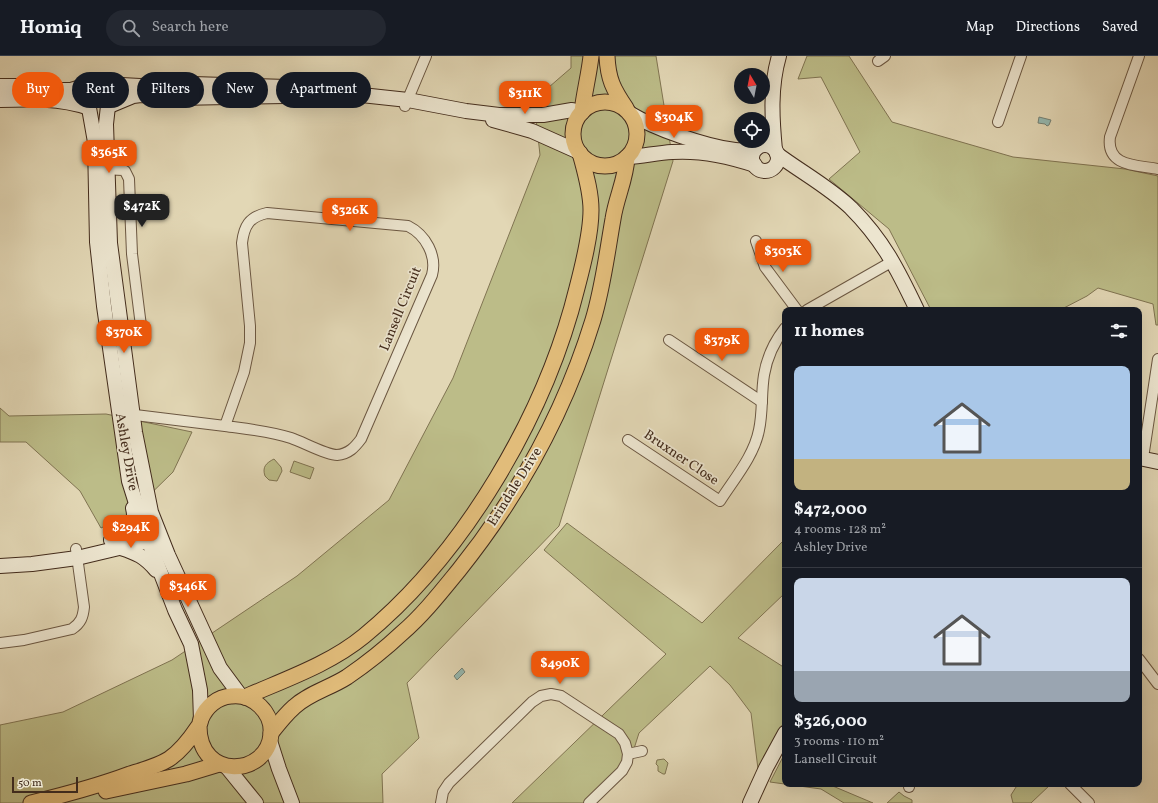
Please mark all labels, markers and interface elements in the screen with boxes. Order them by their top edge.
search box [106,10,386,46]
text: Homiq [20,15,82,41]
icon: search [120,17,142,39]
text: Search here [152,17,229,38]
text: Map [966,18,994,37]
text: Directions [1016,18,1080,37]
text: Saved [1102,18,1138,37]
north arrow [734,68,770,104]
map controls [734,68,770,148]
chip: Buy [12,72,64,108]
chip: Rent [72,72,129,108]
chip: Filters [137,72,204,108]
chip: New [212,72,268,108]
chip: Apartment [276,72,371,108]
pin: $311K [497,81,553,115]
text: $311K [508,85,542,103]
pin: $304K [646,105,702,139]
text: $304K [655,109,693,127]
button: locate [734,112,770,148]
pin: $365K [81,140,137,174]
text: $365K [91,144,127,162]
pin: $472K [114,194,170,228]
text: $472K [123,198,161,216]
pin: $326K [322,198,378,232]
text: $326K [331,202,369,220]
pin: $303K [755,239,811,273]
text: $303K [764,243,802,261]
street label: Lansell Circuit [375,264,427,354]
pin: $370K [96,320,152,354]
text: 11 homes [794,320,864,343]
icon: filters [1108,320,1130,342]
text: $370K [105,324,143,342]
pin: $379K [694,328,750,362]
text: $379K [704,332,740,350]
icon: home [926,392,998,464]
street label: Ashley Drive [110,411,142,493]
street label: Bruxner Close [640,426,723,490]
street label: Erindale Drive [483,444,547,530]
text: $472,000 [794,498,867,521]
pin: $294K [103,515,159,549]
text: $294K [112,519,150,537]
text: 4 rooms · 128 m² [794,521,886,539]
text: Ashley Drive [794,539,867,557]
pin: $346K [160,574,216,608]
text: $346K [169,578,207,596]
icon: home [926,604,998,676]
pin: $490K [532,651,588,685]
text: $490K [540,655,580,673]
text: $326,000 [794,710,867,733]
text: 3 rooms · 110 m² [794,733,884,751]
text: Lansell Circuit [794,751,877,769]
scale bar [12,775,78,794]
text: 50 m [18,776,42,791]

